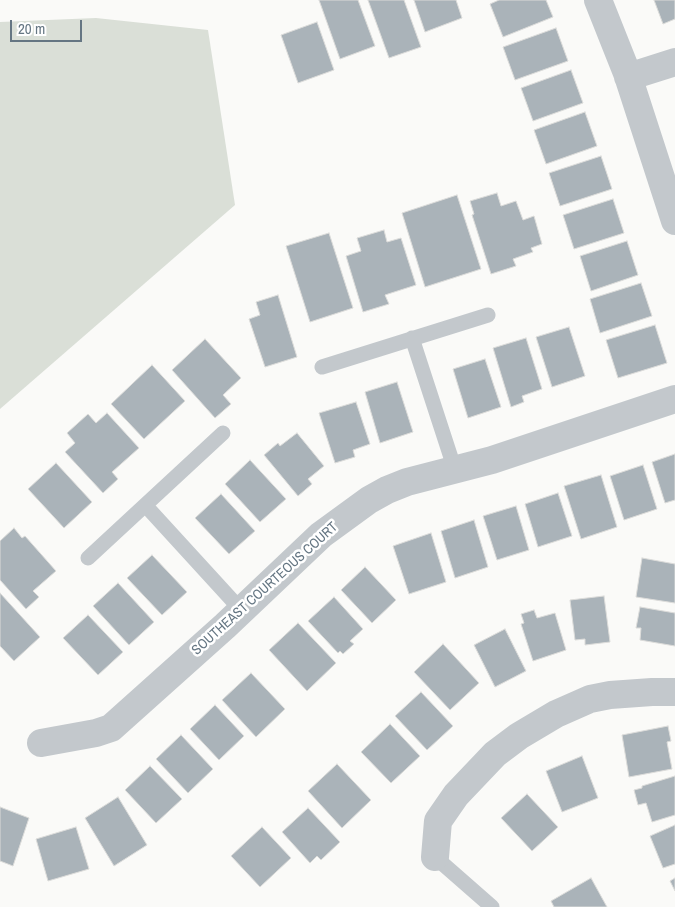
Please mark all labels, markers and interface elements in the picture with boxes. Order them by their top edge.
scale bar [12,10,85,42]
text: 20 m [18,18,45,39]
street label: SOUTHEAST COURTEOUS COURT [189,519,341,659]

